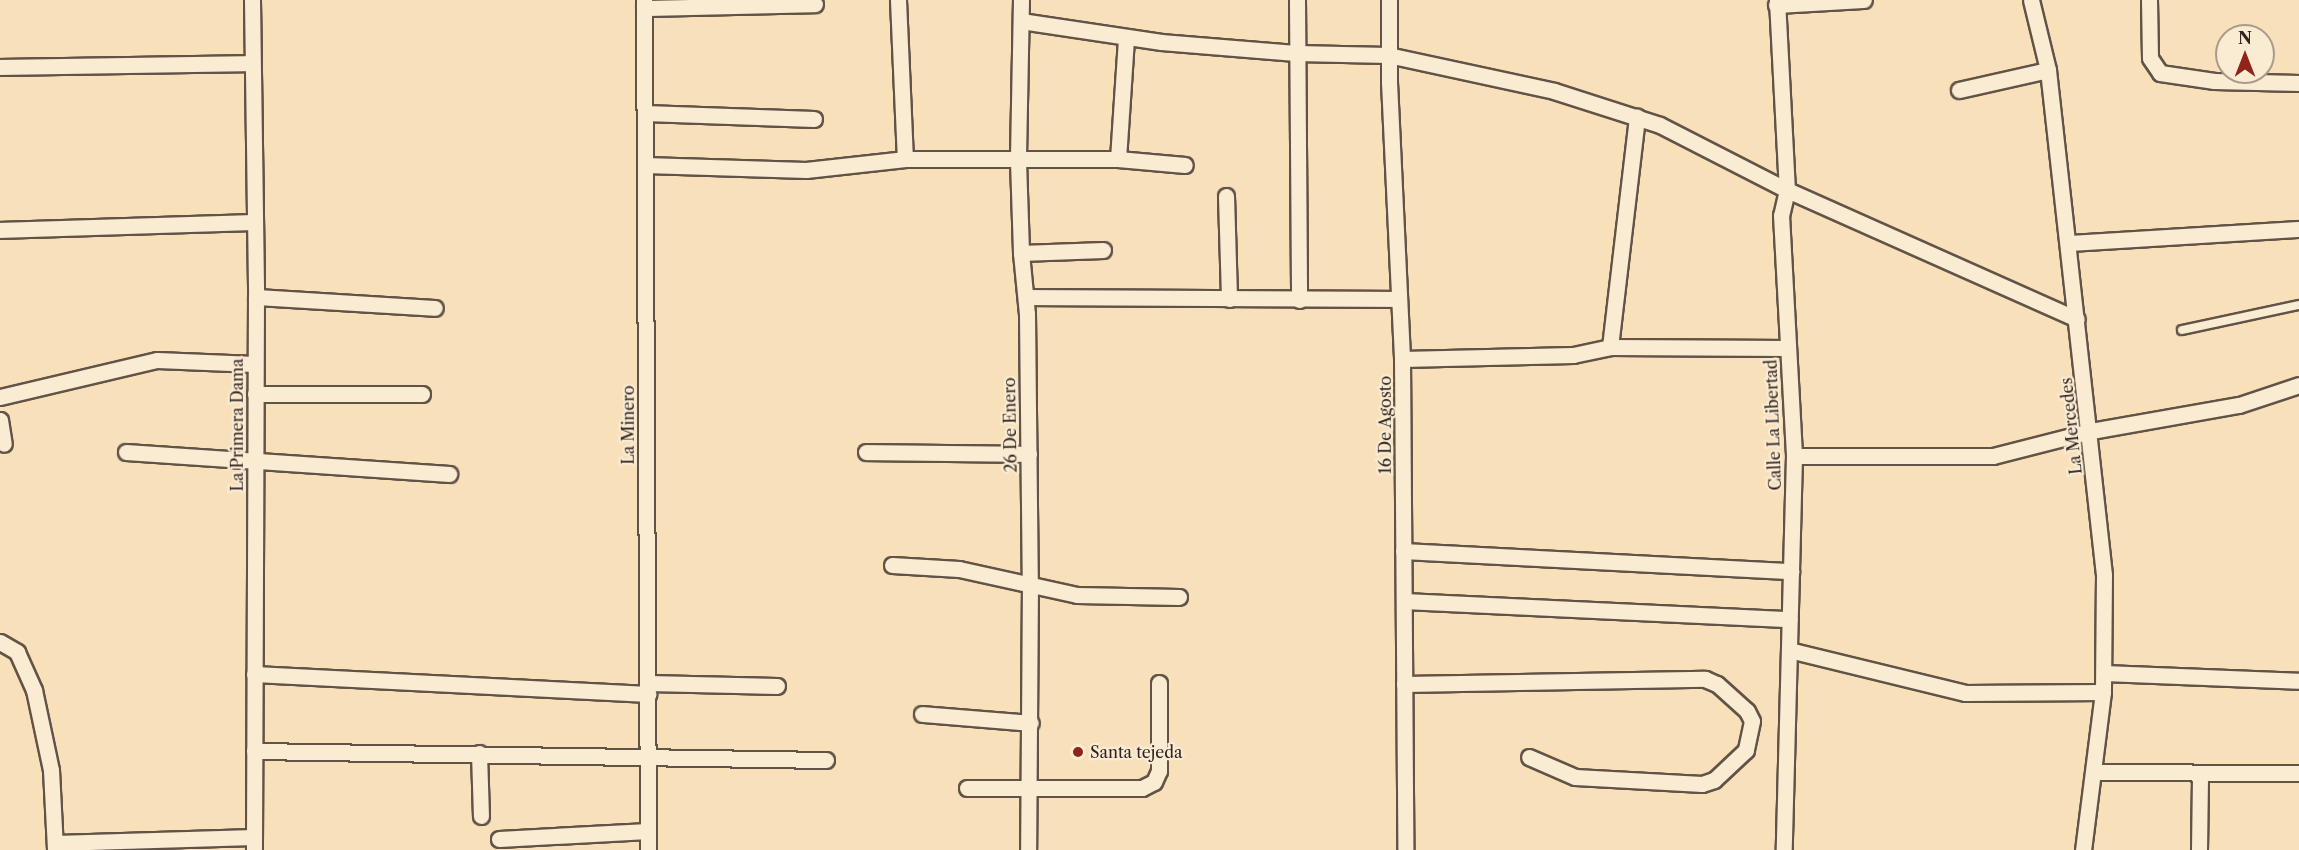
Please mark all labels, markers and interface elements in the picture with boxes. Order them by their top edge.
north arrow [2215,24,2275,84]
text: N [2238,28,2252,48]
street label: La Primera Dama [227,358,247,492]
street label: Calle La Libertad [1761,359,1785,491]
street label: 16 De Agosto [1375,376,1395,474]
street label: 26 De Enero [1000,377,1020,473]
street label: La Mercedes [2056,377,2086,475]
street label: La Minero [618,385,638,465]
place label: Santa tejeda [1090,742,1183,762]
marker: Santa tejeda [1071,745,1085,759]

